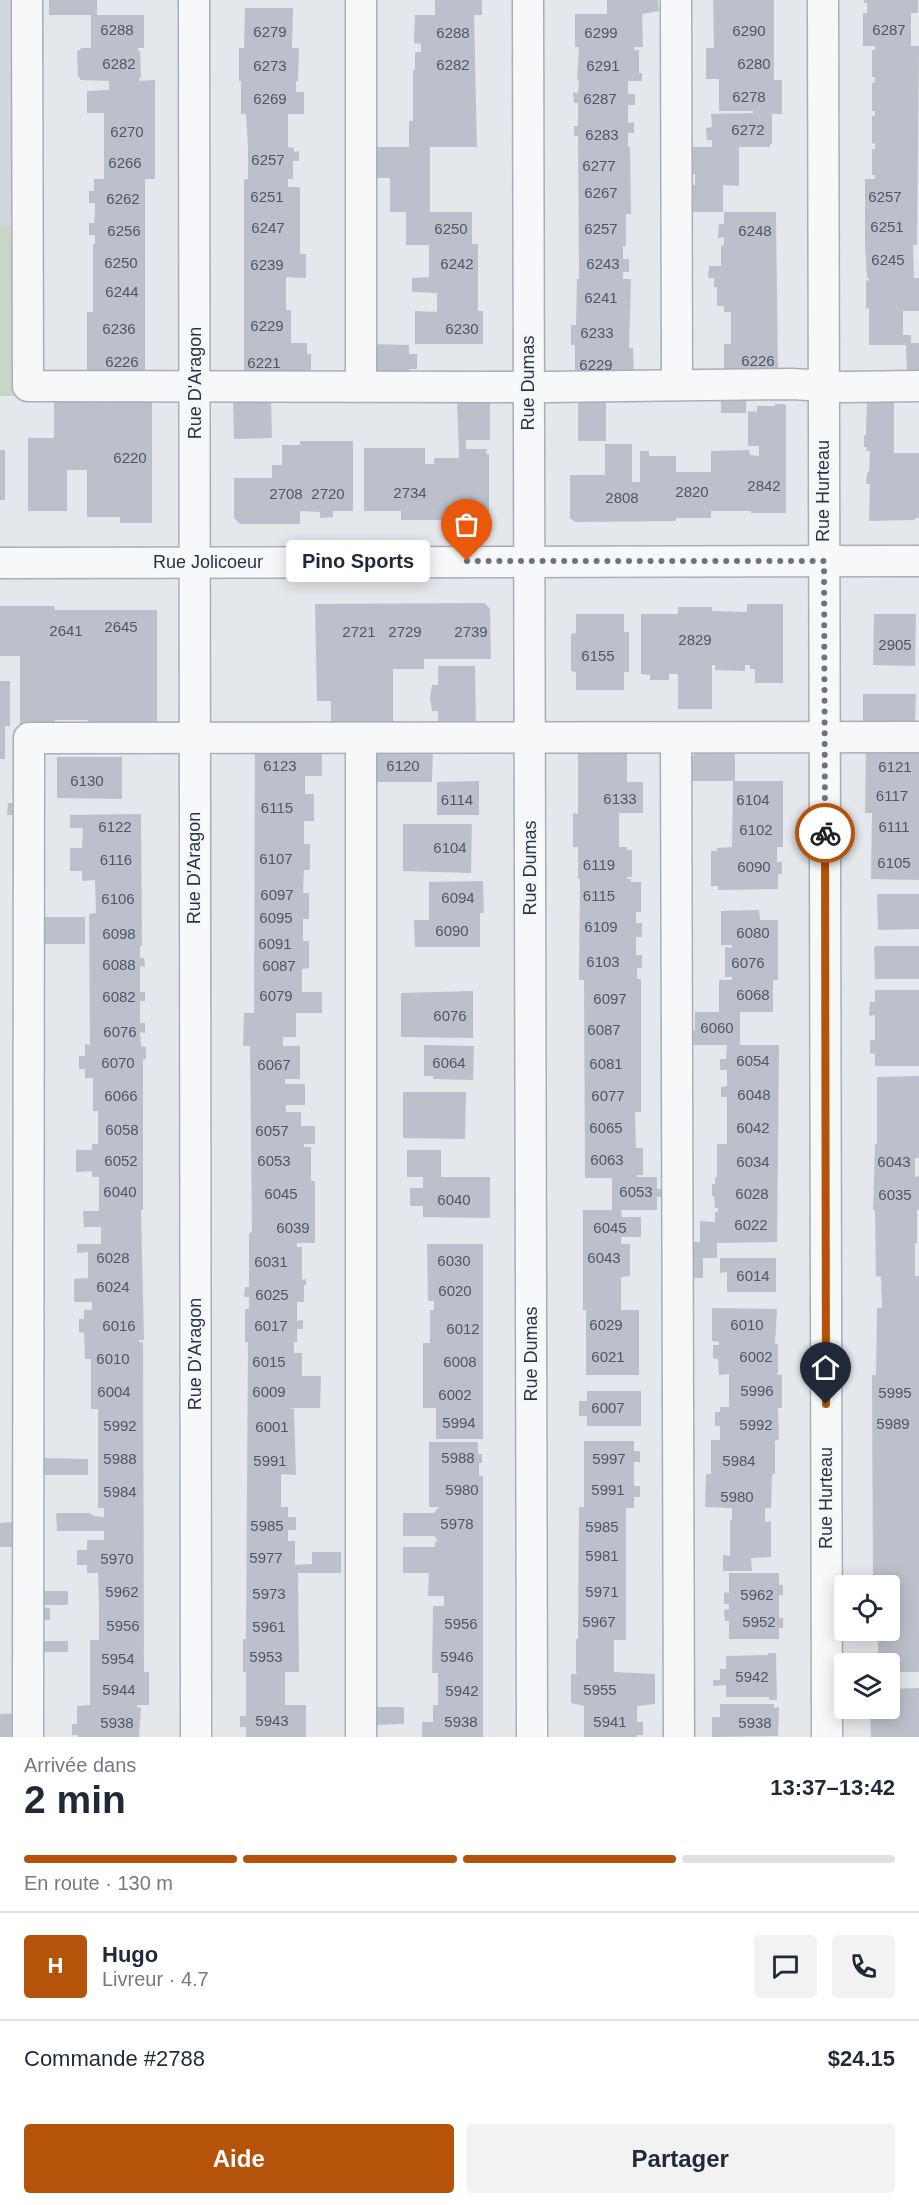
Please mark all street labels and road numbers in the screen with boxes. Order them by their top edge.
street label: Rue D'Aragon [185,327,205,439]
street label: Rue Dumas [518,335,538,431]
street label: Rue Hurteau [813,440,833,542]
street label: Rue Jolicoeur [153,552,263,572]
street label: Rue D'Aragon [184,812,204,924]
street label: Rue Dumas [520,820,540,916]
street label: Rue D'Aragon [185,1298,205,1410]
street label: Rue Dumas [521,1306,541,1402]
street label: Rue Hurteau [816,1447,836,1549]

